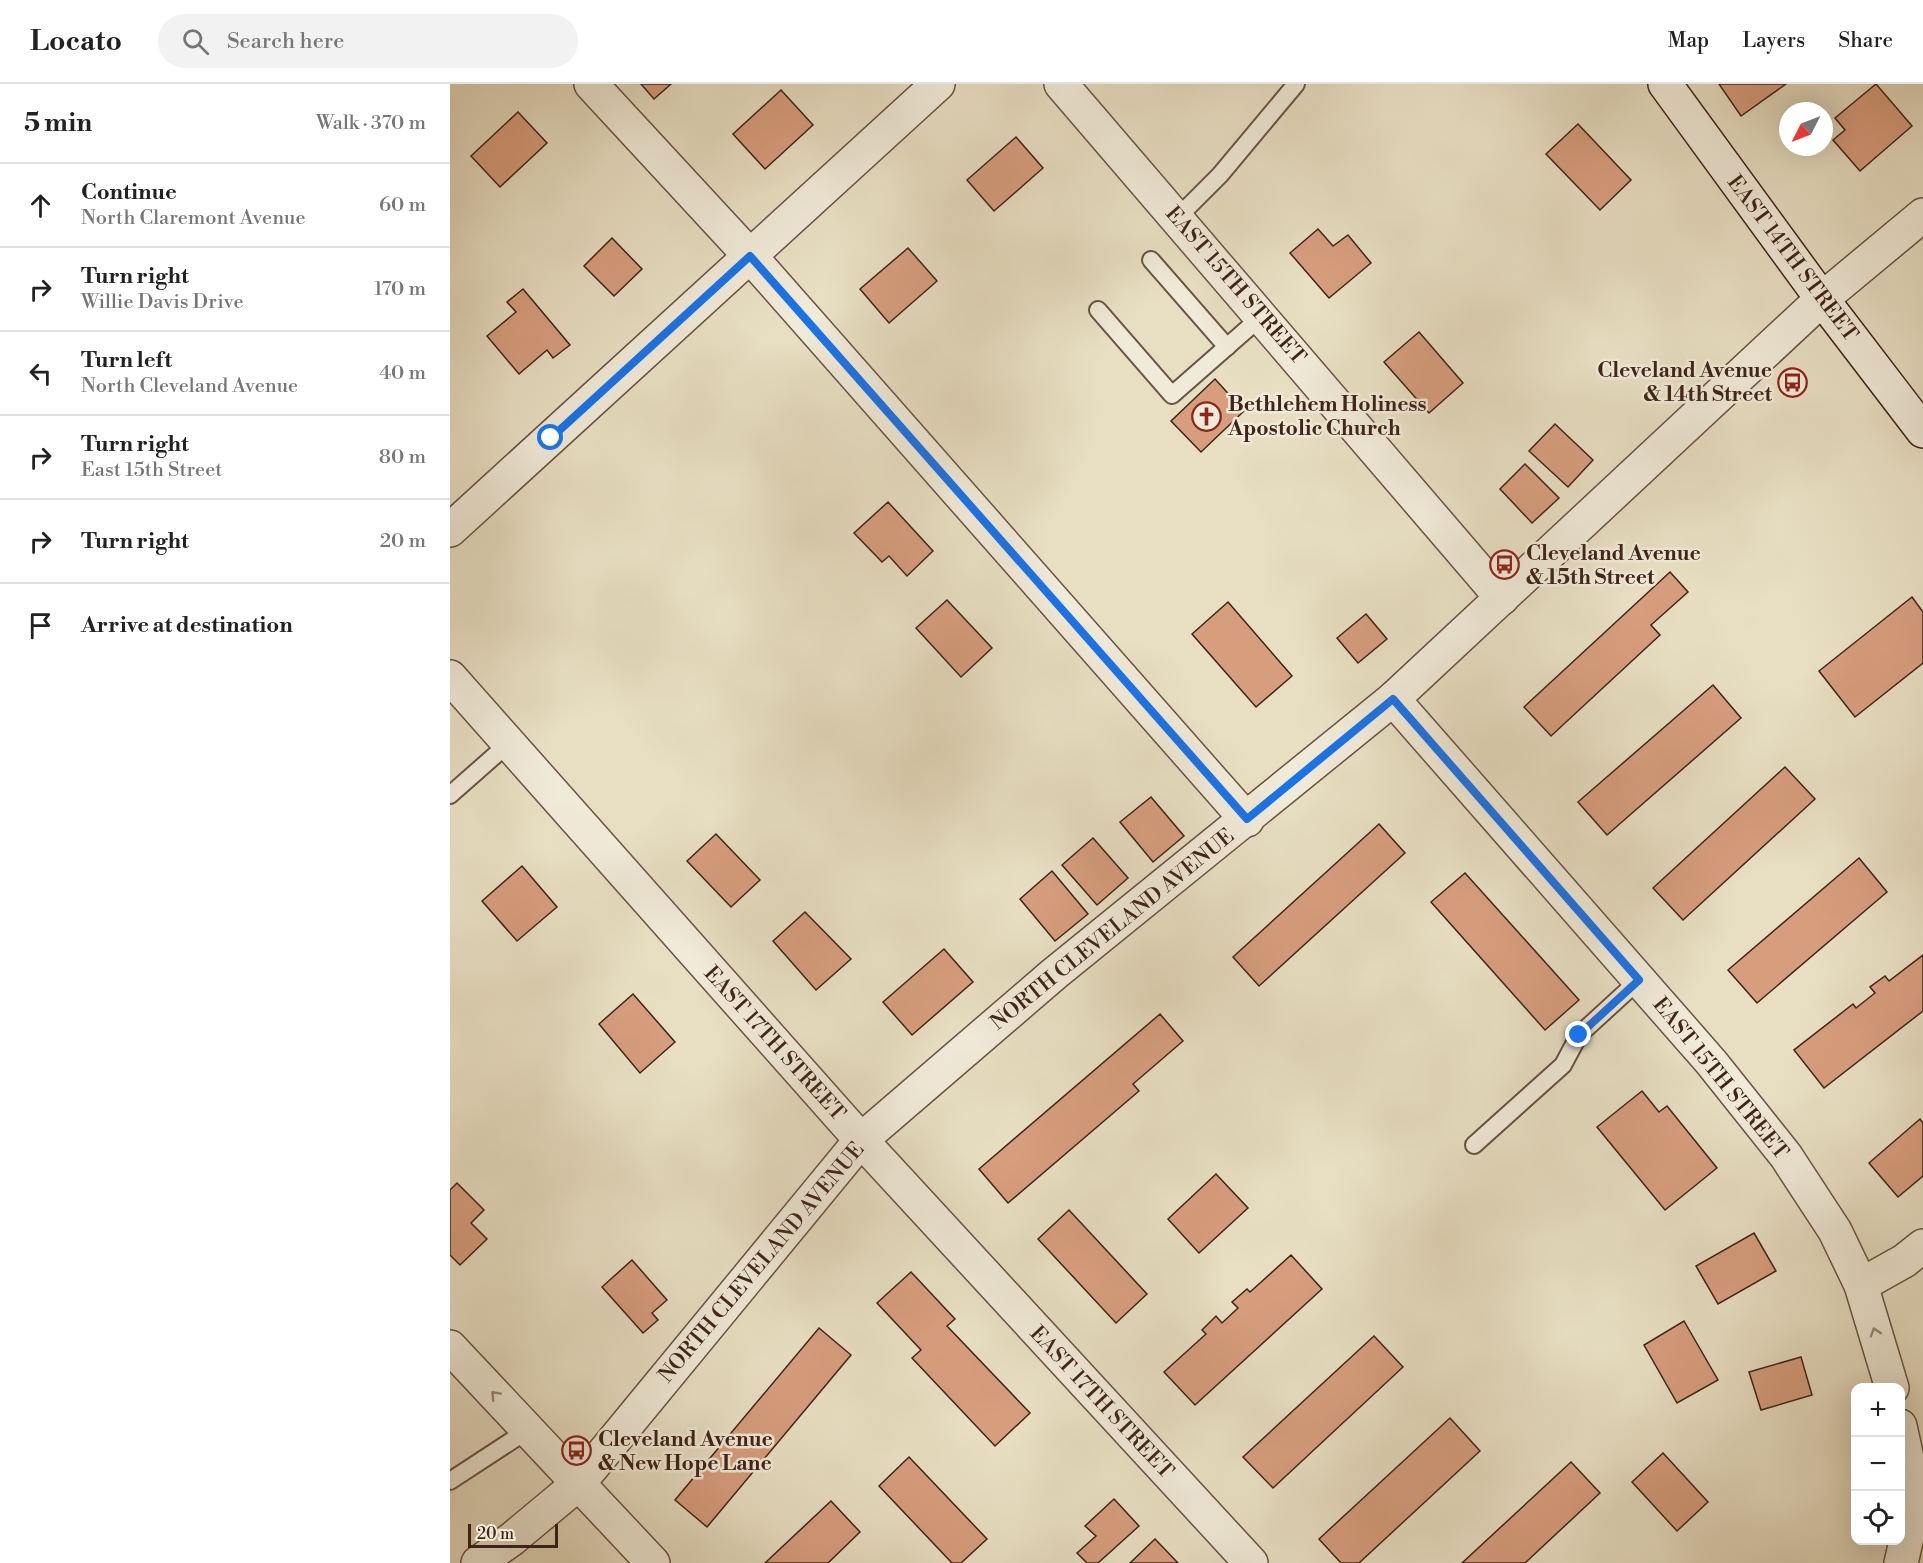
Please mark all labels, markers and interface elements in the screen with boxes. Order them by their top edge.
search box [158,14,578,68]
text: Locato [30,24,122,59]
icon: search [179,25,212,58]
text: Search here [227,28,344,55]
text: Map [1668,28,1709,54]
text: Layers [1742,28,1805,54]
text: Share [1838,28,1893,54]
north arrow [1779,102,1833,156]
text: 5 min [24,107,92,139]
text: Walk · 370 m [316,111,426,136]
street label: EAST 14TH STREET [1721,170,1863,347]
text: Continue [81,179,177,206]
icon: ahead [24,189,57,222]
text: 60 m [379,193,426,218]
street label: EAST 15TH STREET [1159,201,1311,370]
text: North Claremont Avenue [81,206,306,231]
text: Turn right [81,263,189,290]
icon: right [24,273,57,306]
text: 170 m [374,277,426,302]
text: Willie Davis Drive [81,290,244,315]
text: Turn left [81,347,172,374]
icon: left [24,357,57,390]
place label: Cleveland Avenue & 14th Street [1597,358,1773,408]
text: 40 m [379,361,426,386]
bus stop icon: Cleveland Avenue & 14th Street [1777,366,1809,398]
text: North Cleveland Avenue [81,374,298,399]
place label: Bethlehem Holiness Apostolic Church [1227,392,1427,442]
church icon: Bethlehem Holiness Apostolic Church [1191,400,1223,432]
route start [537,424,563,450]
text: Turn right [81,431,189,458]
icon: right [24,441,57,474]
text: 80 m [379,445,426,470]
text: East 15th Street [81,458,222,483]
icon: right [24,525,57,558]
text: Turn right [81,528,189,555]
text: 20 m [380,529,426,554]
place label: Cleveland Avenue & 15th Street [1526,541,1701,591]
bus stop icon: Cleveland Avenue & 15th Street [1489,549,1521,581]
icon: arrive [24,609,57,642]
text: Arrive at destination [81,612,293,639]
street label: NORTH CLEVELAND AVENUE [986,823,1240,1036]
street label: EAST 17TH STREET [698,961,851,1126]
street label: EAST 15TH STREET [1647,992,1794,1165]
route end [1565,1021,1591,1047]
street label: NORTH CLEVELAND AVENUE [653,1137,870,1388]
street label: EAST 17TH STREET [1024,1321,1179,1484]
one-way arrow [1870,1327,1882,1338]
map controls [1851,1383,1905,1545]
button: + [1851,1383,1905,1437]
one-way arrow [491,1391,502,1402]
place label: Cleveland Avenue & New Hope Lane [598,1427,773,1477]
bus stop icon: Cleveland Avenue & New Hope Lane [561,1435,593,1467]
button: − [1851,1437,1905,1491]
button: locate [1851,1491,1905,1545]
scale bar [468,1521,558,1548]
text: 20 m [477,1524,514,1544]

